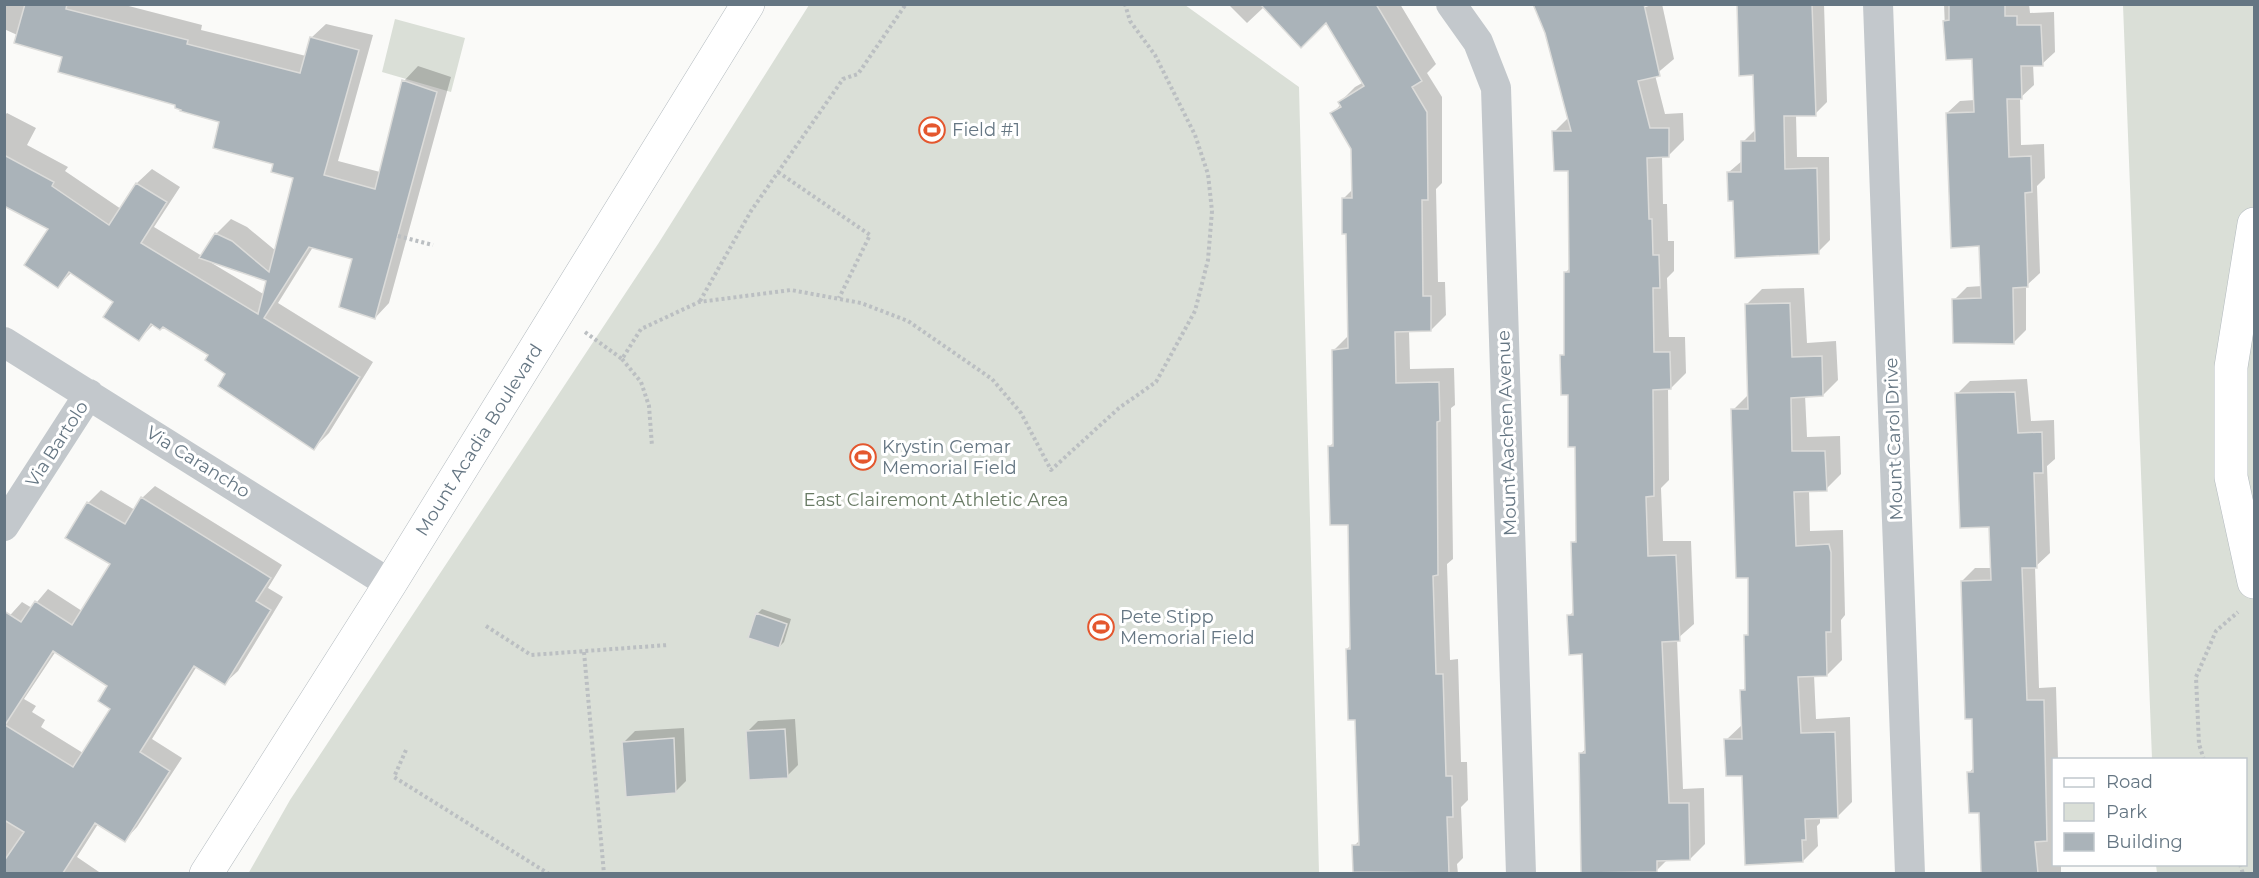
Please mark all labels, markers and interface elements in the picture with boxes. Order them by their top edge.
sports icon: Field #1 [917,115,947,145]
place label: Field #1 [952,119,1020,141]
street label: Mount Aachen Avenue [1492,329,1522,536]
street label: Mount Acadia Boulevard [411,340,547,540]
street label: Mount Carol Drive [1880,357,1908,521]
street label: Via Bartolo [21,397,93,491]
street label: Via Carancho [142,421,254,503]
place label: Krystin Gemar Memorial Field [882,436,1017,479]
sports icon: Krystin Gemar Memorial Field [848,442,878,472]
park label: East Clairemont Athletic Area [804,489,1068,511]
place label: Pete Stipp Memorial Field [1120,606,1255,649]
sports icon: Pete Stipp Memorial Field [1086,612,1116,642]
legend [2052,758,2247,866]
text: Road [2106,771,2153,793]
text: Park [2106,801,2147,823]
text: Building [2106,831,2183,853]

